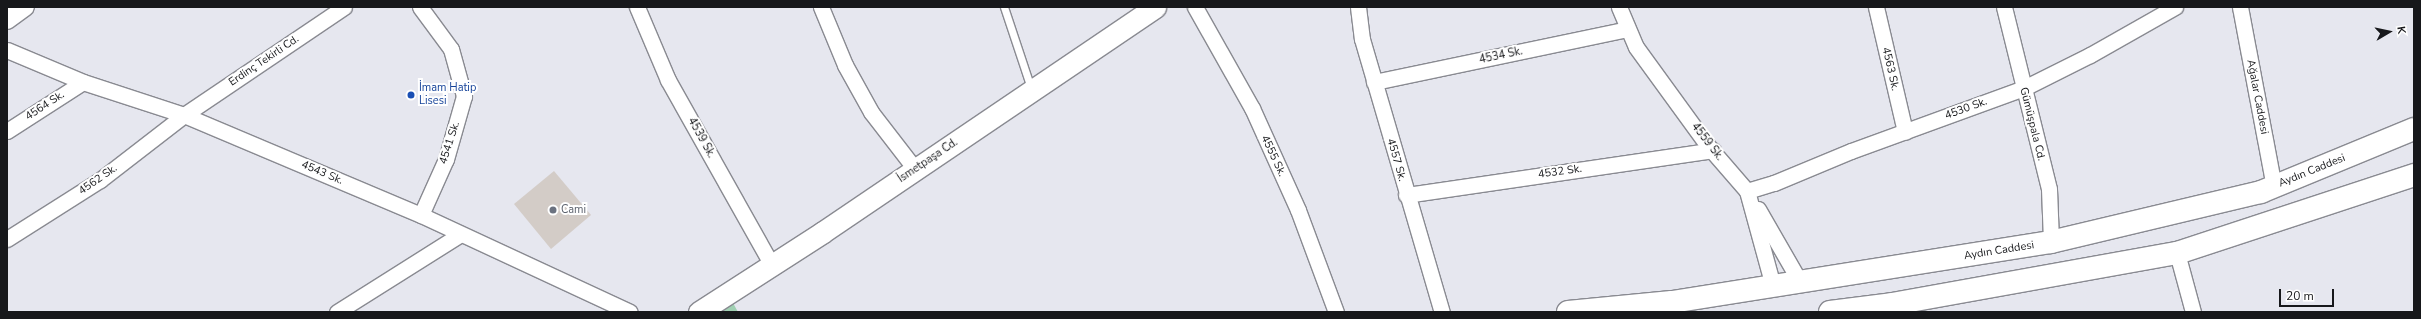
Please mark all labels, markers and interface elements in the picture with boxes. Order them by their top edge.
north arrow [2369,12,2409,52]
text: K [2393,25,2409,35]
street label: Erdinç Tekirli Cd. [226,33,302,89]
street label: 4534 Sk. [1478,45,1524,67]
street label: 4563 Sk. [1879,46,1901,92]
street label: Ağalar Caddesi [2243,59,2271,135]
place label: İmam Hatip Lisesi [419,82,476,108]
street label: Gümüşpala Cd. [2017,86,2047,162]
street label: 4564 Sk. [23,88,67,124]
marker: İmam Hatip Lisesi [406,90,416,100]
street label: 4530 Sk. [1943,95,1989,123]
street label: 4539 Sk. [685,116,717,160]
street label: 4541 Sk. [437,120,463,166]
street label: 4559 Sk. [1688,121,1726,163]
street label: 4555 Sk. [1258,133,1288,179]
street label: İsmetpaşa Cd. [896,136,960,186]
street label: 4557 Sk. [1384,137,1408,183]
street label: Aydın Caddesi [2277,152,2347,190]
street label: 4543 Sk. [299,158,345,188]
street label: 4562 Sk. [76,162,120,198]
street label: 4532 Sk. [1537,162,1583,182]
place label: Cami [561,203,586,217]
marker: Cami [548,205,558,215]
street label: Aydın Caddesi [1963,239,2035,263]
scale bar [2281,281,2336,307]
text: 20 m [2286,288,2314,304]

